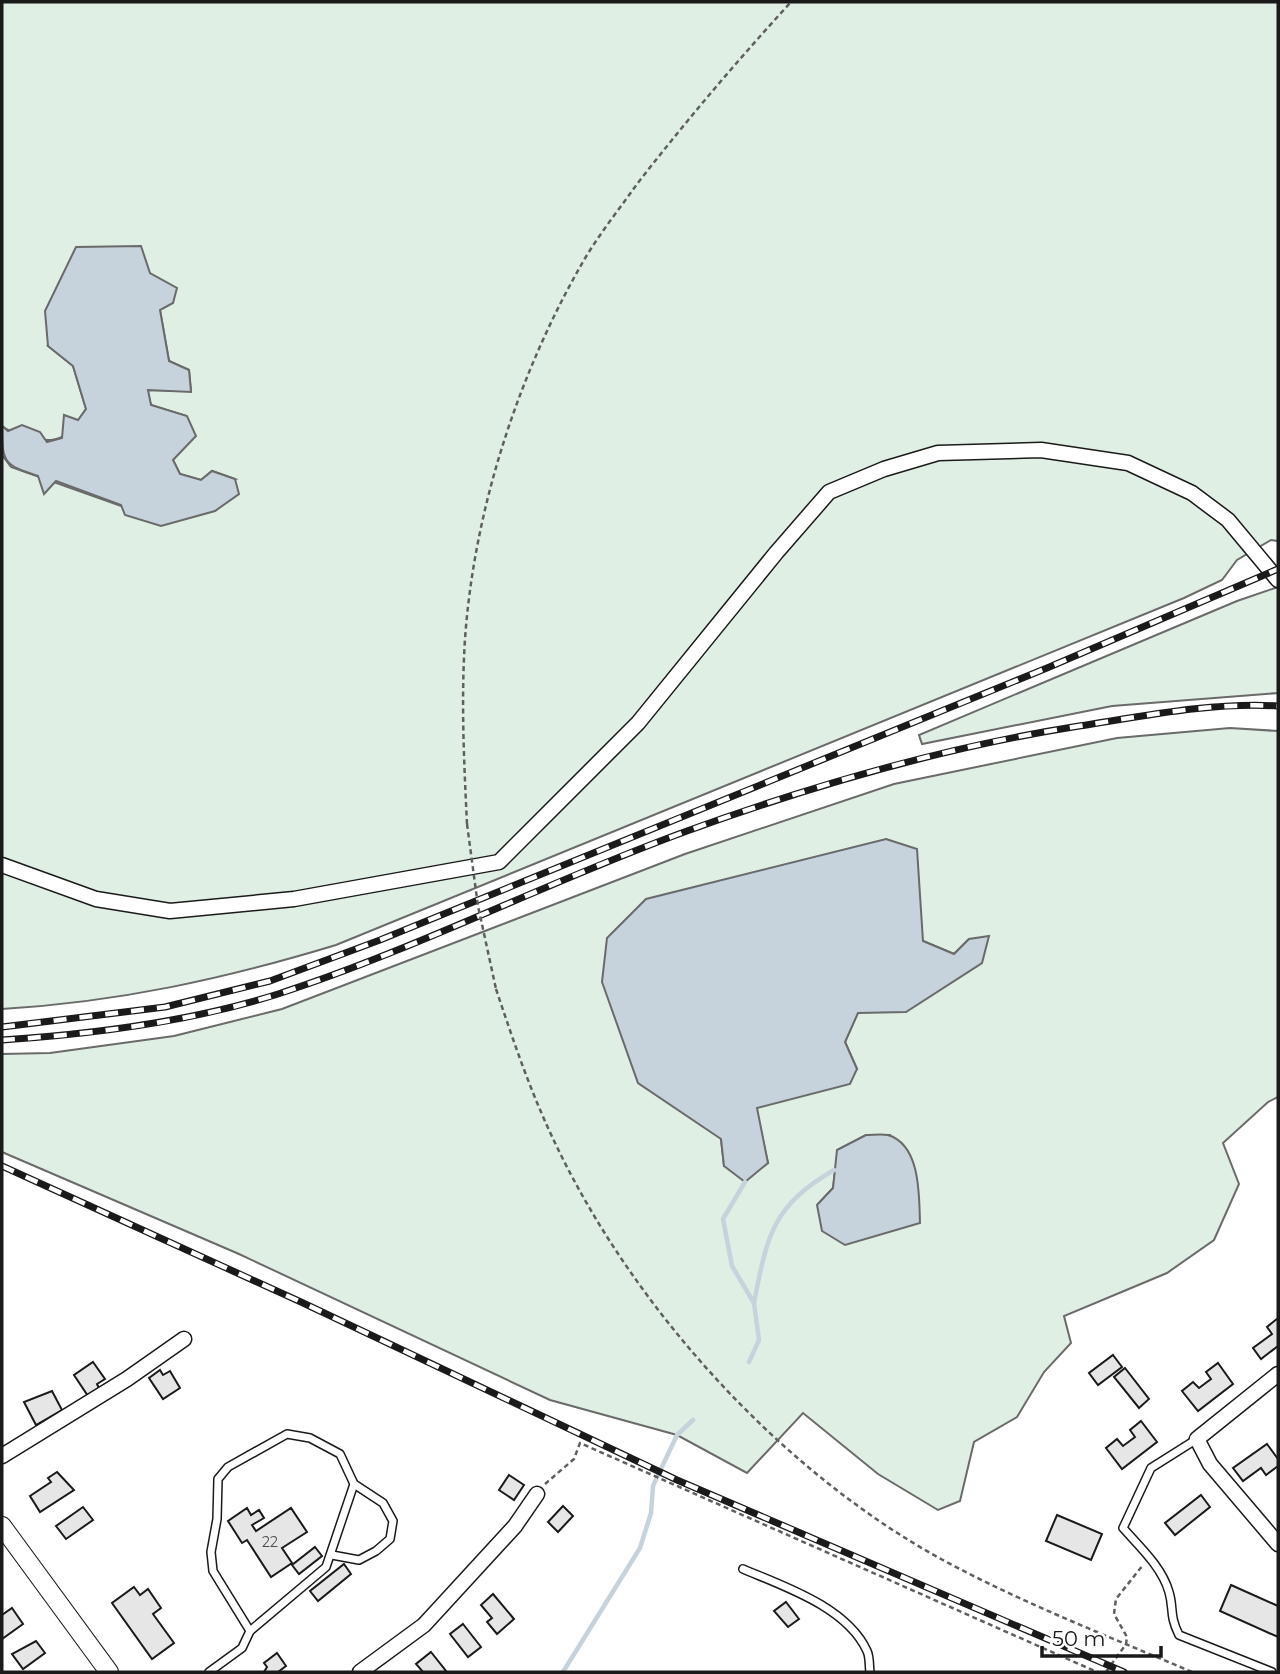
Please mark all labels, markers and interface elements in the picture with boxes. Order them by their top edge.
house number: 22 [262,1533,278,1551]
scale bar [1042,1614,1161,1658]
text: 50 m [1052,1626,1106,1651]

